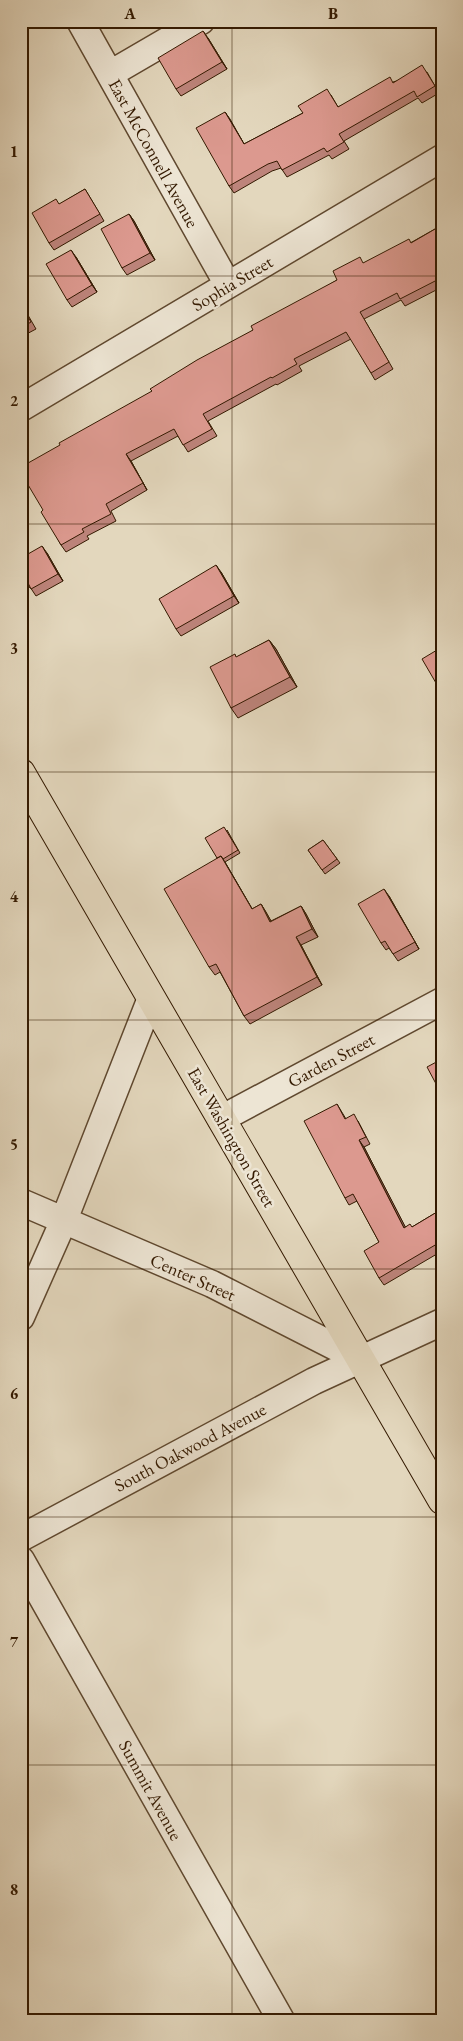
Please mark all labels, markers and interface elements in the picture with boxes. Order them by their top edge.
text: A [123,3,136,24]
text: B [328,3,338,24]
street label: East McConnell Avenue [104,74,204,232]
text: 1 [10,141,18,162]
street label: Sophia Street [187,250,277,316]
text: 2 [10,390,19,411]
text: 3 [10,638,18,659]
text: 4 [10,886,19,907]
street label: Garden Street [284,1027,379,1092]
street label: East Washington Street [183,1063,282,1211]
text: 5 [10,1134,18,1155]
street label: Center Street [147,1248,240,1306]
text: 6 [10,1383,19,1404]
street label: South Oakwood Avenue [110,1397,270,1497]
text: 7 [10,1631,19,1652]
street label: Summit Avenue [114,1736,188,1844]
text: 8 [10,1879,18,1900]

